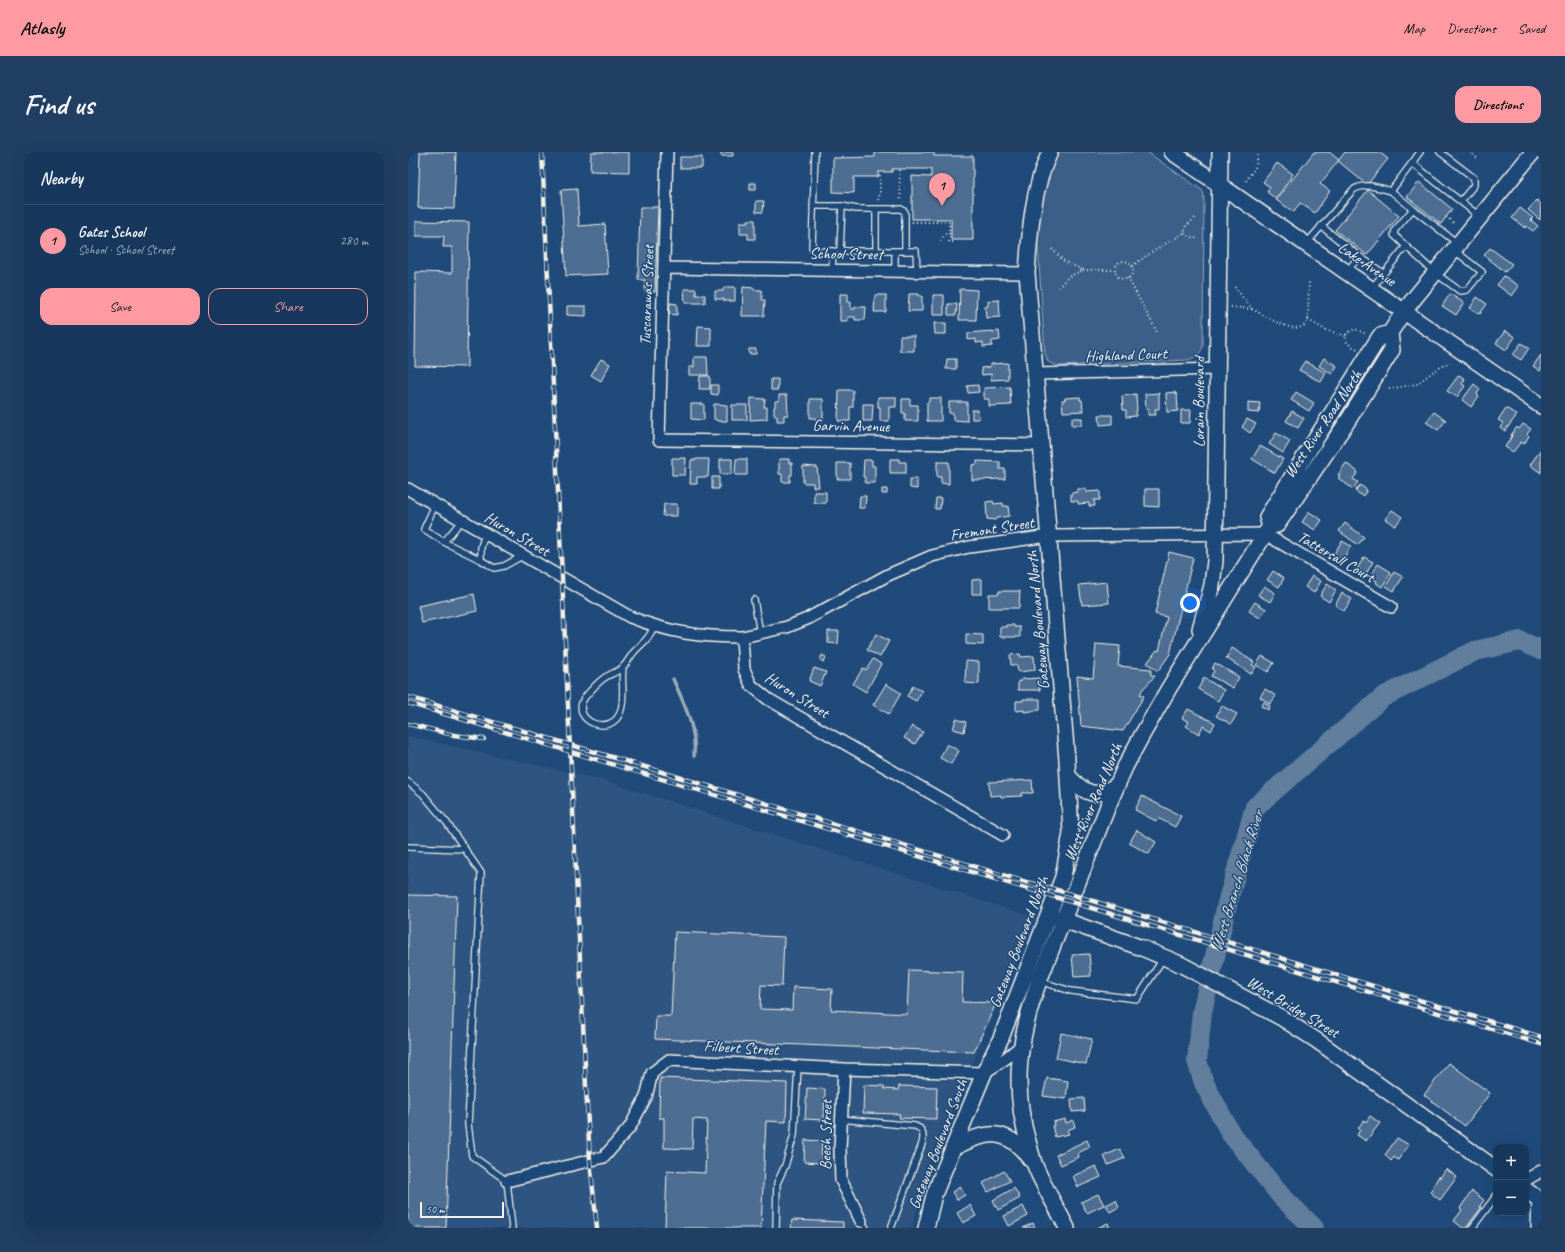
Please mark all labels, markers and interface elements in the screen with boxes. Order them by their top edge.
text: Atlasly [20,16,64,40]
text: Map [1404,20,1425,37]
text: Directions [1447,20,1496,37]
text: Saved [1518,20,1545,37]
button: Directions [1455,86,1541,123]
text: Find us [24,87,94,122]
text: Nearby [40,168,83,189]
pin: 1 [929,173,955,206]
text: Gates School [78,223,145,242]
text: 1 [50,233,56,249]
text: 280 m [340,233,368,249]
street label: Lake Avenue [1334,237,1401,292]
text: School · School Street [78,242,174,258]
street label: Tuscarawas Street [635,243,659,346]
street label: School Street [809,243,885,265]
button: Save [40,288,200,325]
button: Share [208,288,368,325]
street label: Highland Court [1085,344,1169,366]
street label: Lorain Boulevard [1189,354,1209,447]
street label: West River Road North [1279,366,1367,482]
street label: Garvin Avenue [812,415,891,437]
street label: Huron Street [481,507,555,561]
street label: Fremont Street [949,512,1037,545]
street label: Tattersall Court [1294,527,1380,588]
street label: Gateway Boulevard North [1022,548,1054,690]
your location [1180,593,1200,613]
street label: Huron Street [761,667,834,723]
street label: West River Road North [1059,739,1127,864]
water label: West Branch Black River [1206,806,1269,953]
street label: Gateway Boulevard North [985,872,1054,1011]
street label: West Bridge Street [1243,972,1344,1043]
street label: Filbert Street [703,1036,781,1060]
street label: Gateway Boulevard South [904,1076,972,1212]
street label: Beech Street [815,1098,837,1170]
map controls [1493,1144,1529,1216]
button: + [1493,1144,1529,1180]
button: − [1493,1180,1529,1216]
scale bar [420,1200,504,1219]
text: 50 m [426,1202,445,1216]

